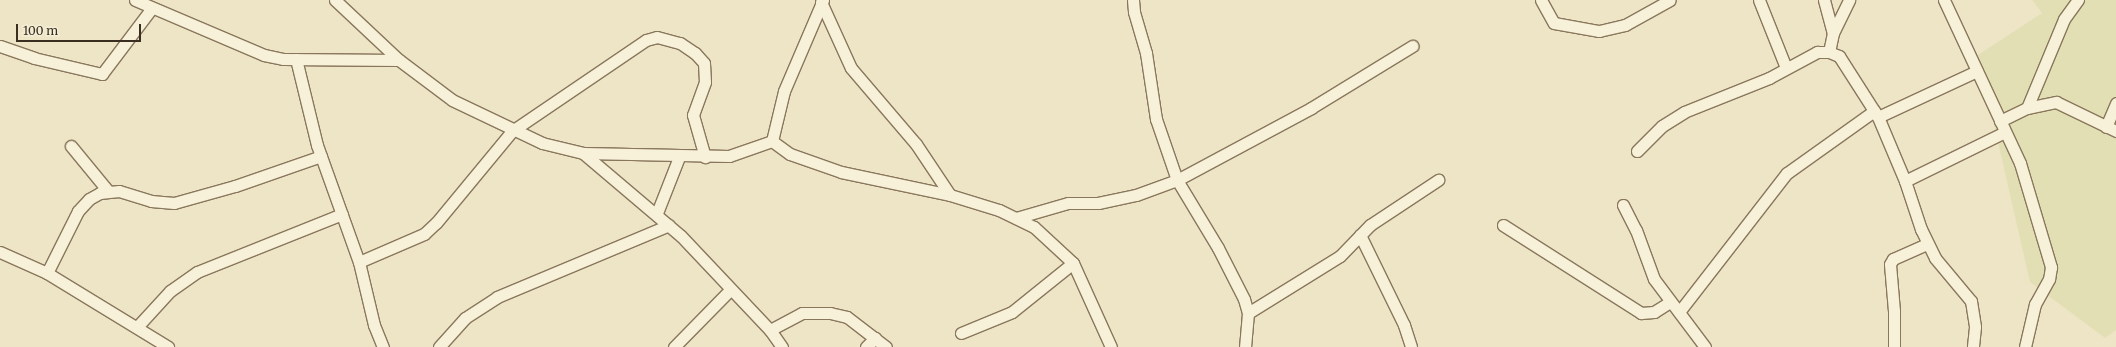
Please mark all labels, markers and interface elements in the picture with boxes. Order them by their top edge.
scale bar [18,16,143,42]
text: 100 m [23,23,58,38]

